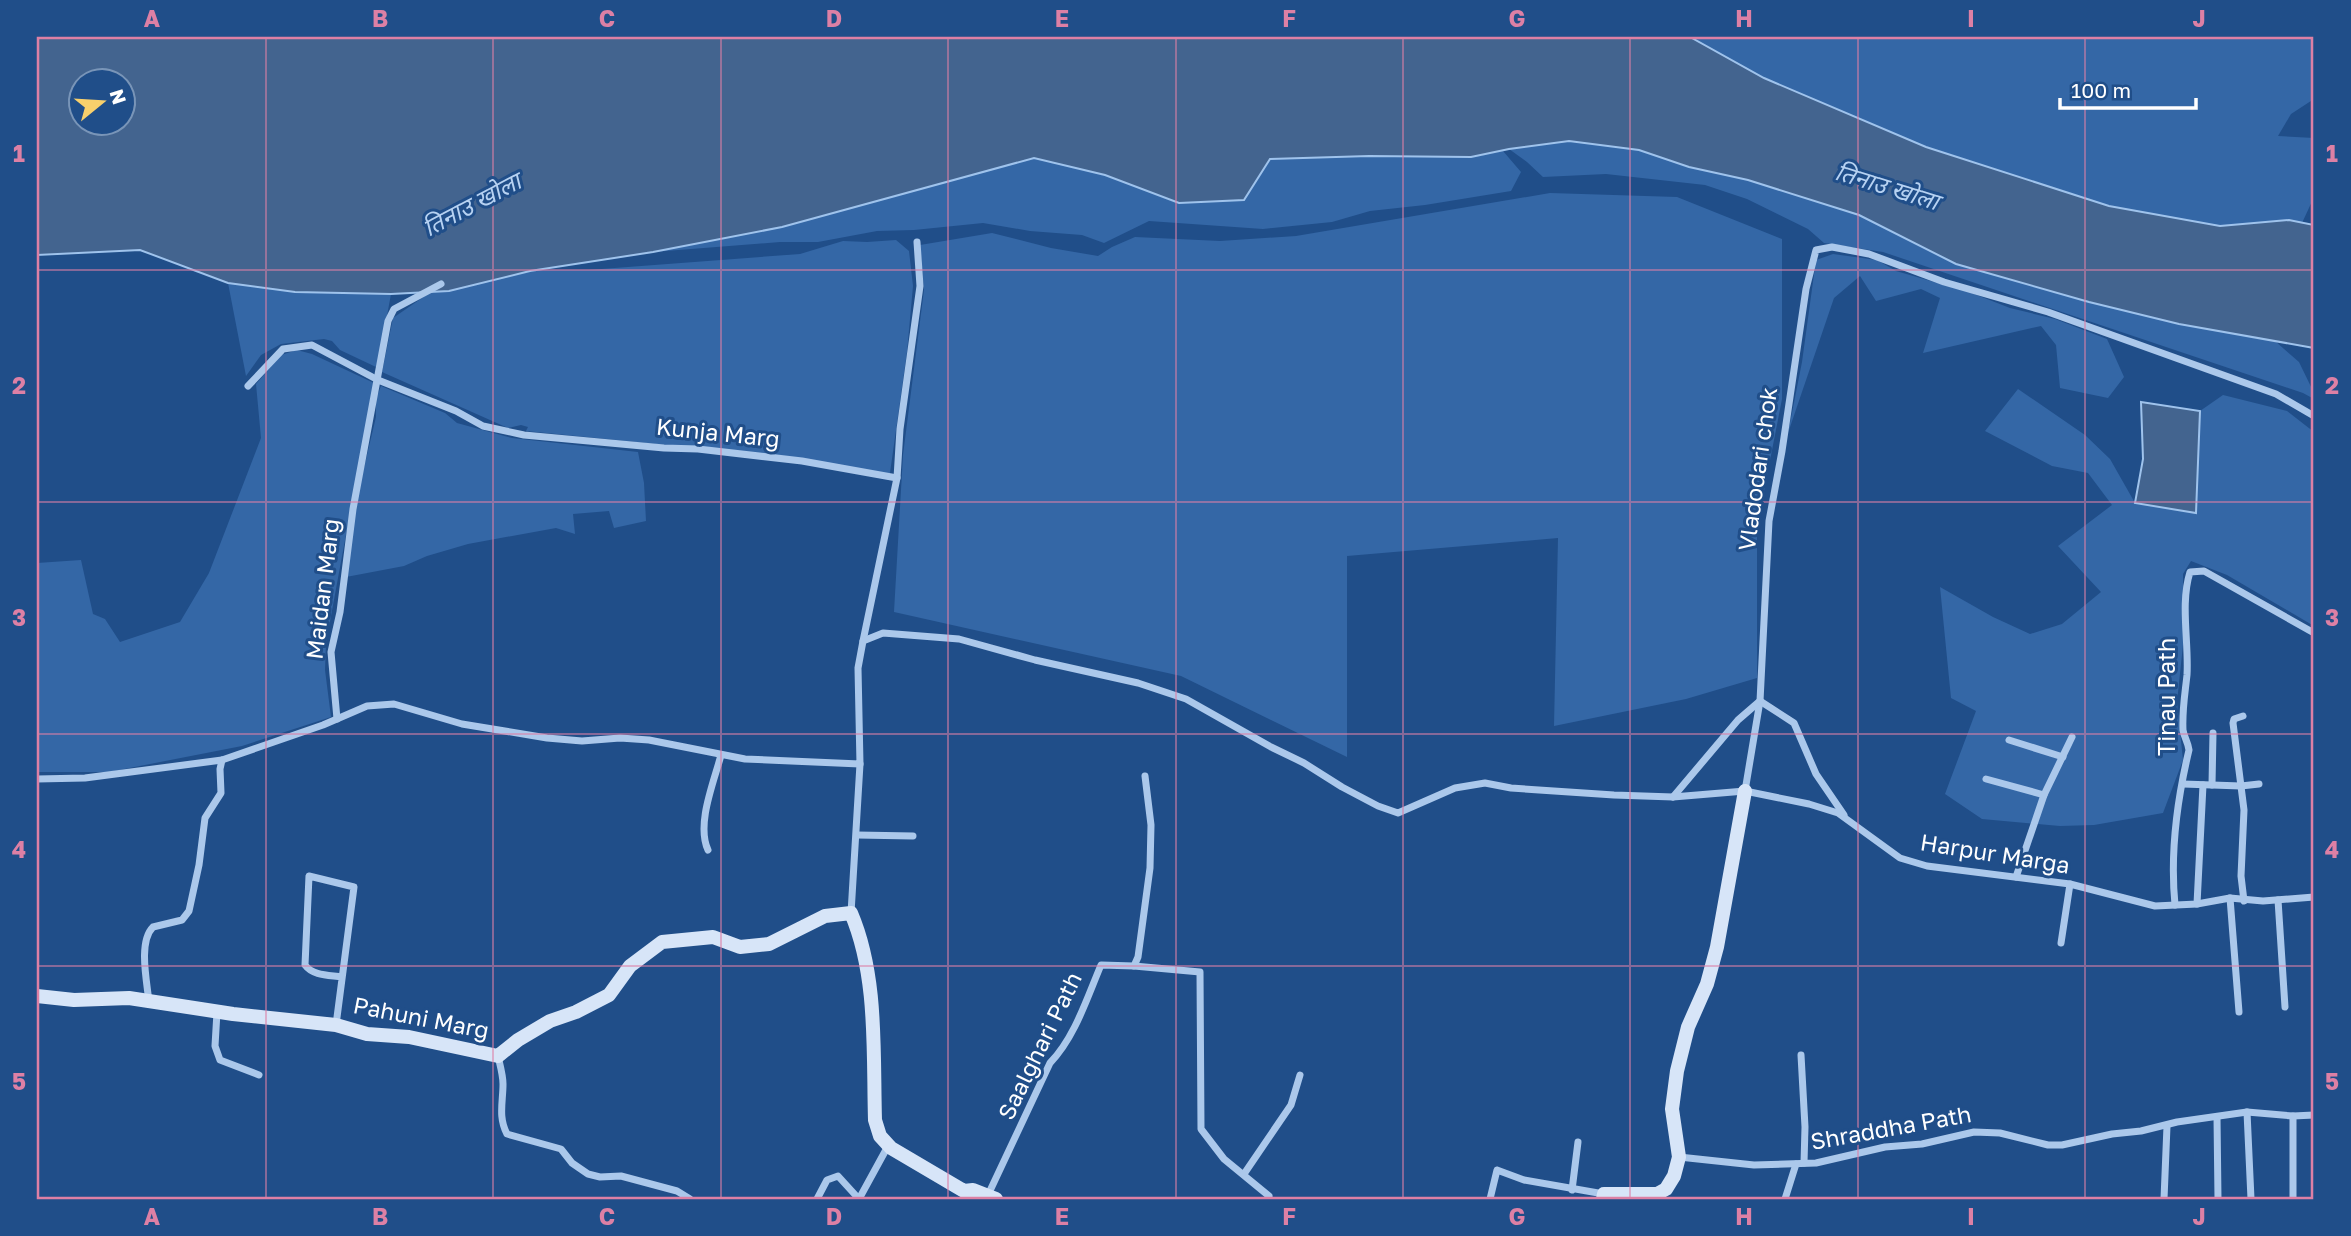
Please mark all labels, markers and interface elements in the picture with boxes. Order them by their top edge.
text: A [144,4,161,32]
text: B [372,4,388,32]
text: C [599,4,615,32]
text: D [826,4,842,32]
text: E [1055,4,1069,32]
text: F [1282,4,1296,32]
text: G [1509,4,1525,32]
text: H [1735,4,1753,32]
text: I [1967,4,1975,32]
text: J [2192,4,2206,32]
north arrow [66,66,136,136]
scale bar [2060,66,2197,110]
text: 100 m [2071,77,2131,103]
text: N [105,86,132,107]
text: 1 [13,139,25,167]
text: 1 [2326,139,2338,167]
water label: तिनाउ खोला [1832,156,1947,216]
water label: तिनाउ खोला [417,164,530,242]
text: 2 [12,371,26,399]
text: 2 [2325,371,2339,399]
street label: Vladodari chok [1732,385,1782,553]
street label: Kunja Marg [655,412,781,452]
street label: Maidan Marg [299,517,345,661]
text: 3 [12,603,26,631]
text: 3 [2325,603,2339,631]
street label: Tinau Path [2152,638,2180,756]
street label: Harpur Marga [1918,827,2072,879]
text: 4 [12,835,26,863]
text: 4 [2325,835,2339,863]
street label: Saalghari Path [991,967,1087,1124]
street label: Pahuni Marg [351,990,491,1044]
text: 5 [12,1067,26,1095]
text: 5 [2325,1067,2339,1095]
street label: Shraddha Path [1808,1099,1973,1155]
text: A [144,1202,161,1230]
text: B [372,1202,388,1230]
text: C [599,1202,615,1230]
text: D [826,1202,842,1230]
text: E [1055,1202,1069,1230]
text: F [1282,1202,1296,1230]
text: G [1509,1202,1525,1230]
text: H [1735,1202,1753,1230]
text: I [1967,1202,1975,1230]
text: J [2192,1202,2206,1230]

